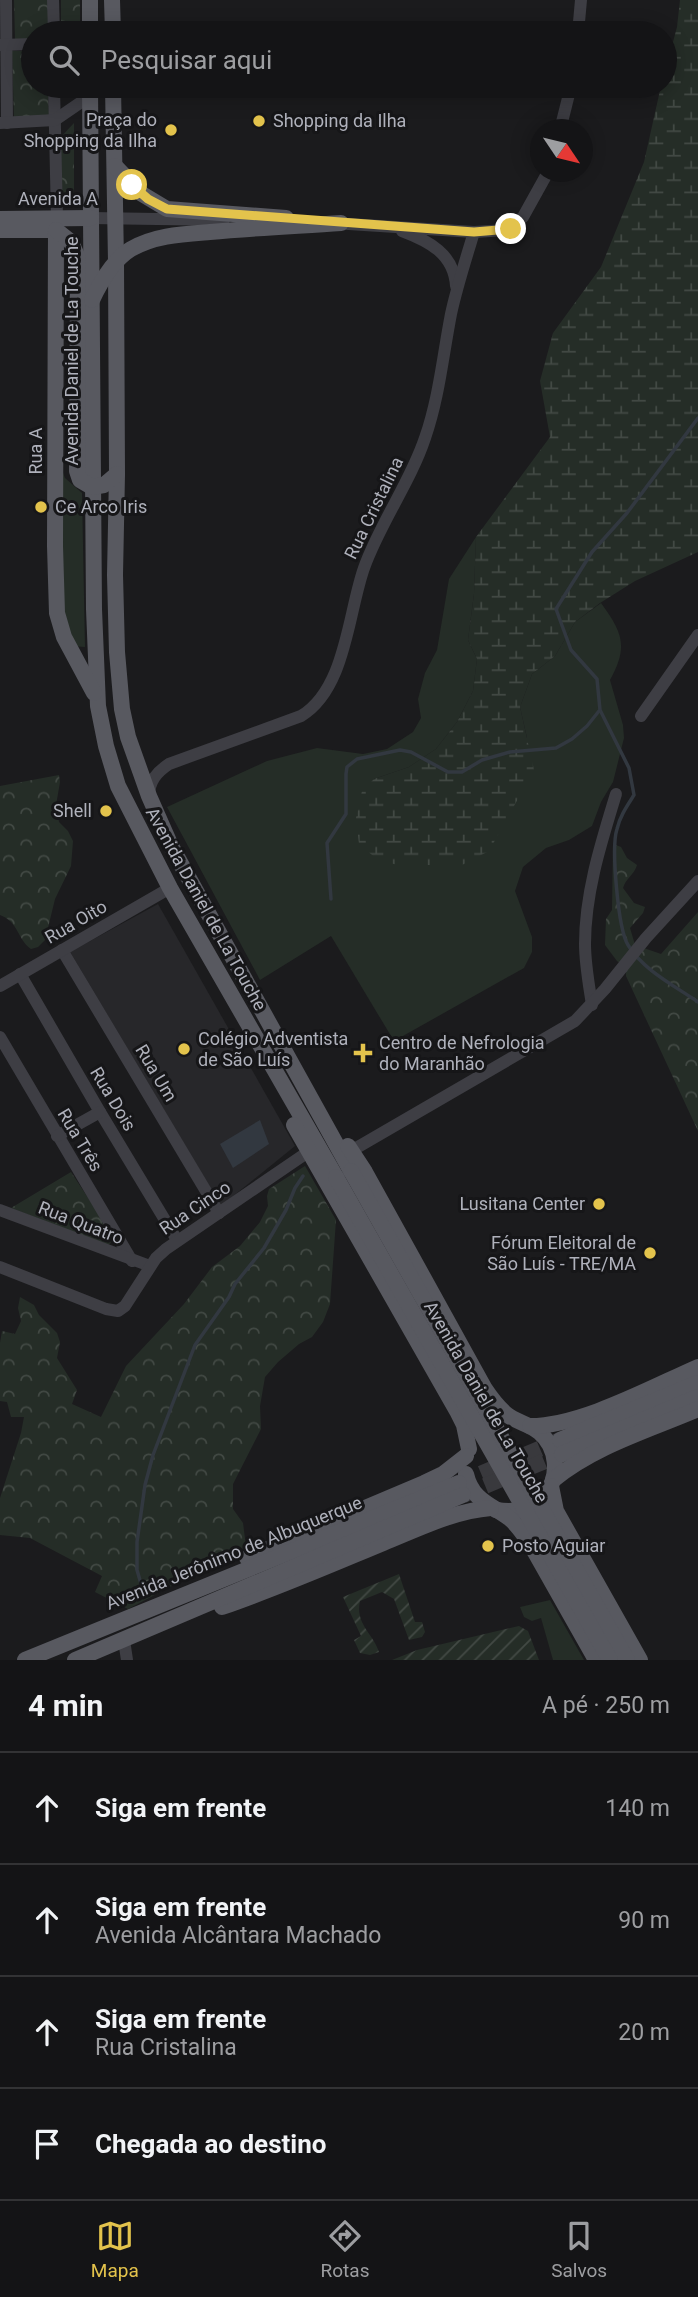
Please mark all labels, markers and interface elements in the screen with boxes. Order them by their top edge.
search box [21,21,677,98]
icon: search [45,41,83,79]
text: Pesquisar aqui [101,45,272,75]
place label: Praça do Shopping da Ilha [24,109,157,151]
place label: Shopping da Ilha [273,110,406,131]
marker: Shopping da Ilha [251,113,267,129]
north arrow [530,119,593,182]
marker: Praça do Shopping da Ilha [163,122,179,138]
route start [116,169,147,200]
street label: Avenida A [18,188,98,209]
route end [495,213,526,244]
street label: Avenida Daniel de La Touche [61,236,82,466]
street label: Rua A [25,427,46,475]
street label: Rua Cristalina [340,453,407,562]
place label: Ce Arco Iris [55,496,147,517]
marker: Ce Arco Iris [33,499,49,515]
place label: Shell [53,800,92,821]
marker: Shell [98,803,114,819]
street label: Avenida Daniel de La Touche [142,803,271,1014]
street label: Rua Oito [41,895,110,948]
place label: Colégio Adventista de São Luís [198,1028,348,1070]
place label: Centro de Nefrologia do Maranhão [379,1032,545,1074]
street label: Rua Um [131,1040,182,1105]
marker: Colégio Adventista de São Luís [176,1041,192,1057]
marker: Centro de Nefrologia do Maranhão [353,1043,373,1063]
street label: Rua Dois [86,1063,141,1135]
street label: Rua Três [53,1104,107,1175]
street label: Rua Cinco [155,1176,234,1239]
place label: Lusitana Center [459,1193,585,1214]
marker: Lusitana Center [591,1196,607,1212]
street label: Rua Quatro [36,1197,127,1248]
place label: Fórum Eleitoral de São Luís - TRE/MA [487,1232,636,1274]
marker: Fórum Eleitoral de São Luís - TRE/MA [642,1245,658,1261]
street label: Avenida Daniel de La Touche [420,1297,553,1506]
street label: Avenida Jerônimo de Albuquerque [103,1491,365,1614]
place label: Posto Aguiar [502,1535,605,1556]
marker: Posto Aguiar [480,1538,496,1554]
text: 4 min [28,1688,103,1723]
text: A pé · 250 m [542,1692,670,1719]
icon: ahead [28,1789,66,1827]
text: Siga em frente [95,1793,266,1823]
text: 140 m [605,1795,670,1822]
text: Siga em frente [95,1892,266,1922]
icon: ahead [28,1901,66,1939]
text: 90 m [618,1907,670,1934]
text: Avenida Alcântara Machado [95,1922,381,1949]
text: Siga em frente [95,2004,266,2034]
icon: ahead [28,2013,66,2051]
text: 20 m [618,2019,670,2046]
text: Rua Cristalina [95,2034,237,2061]
icon: arrive [28,2125,66,2163]
text: Chegada ao destino [95,2129,326,2159]
tab: Mapa [91,2217,139,2282]
tab: Rotas [321,2217,369,2282]
tab: Salvos [551,2217,607,2282]

